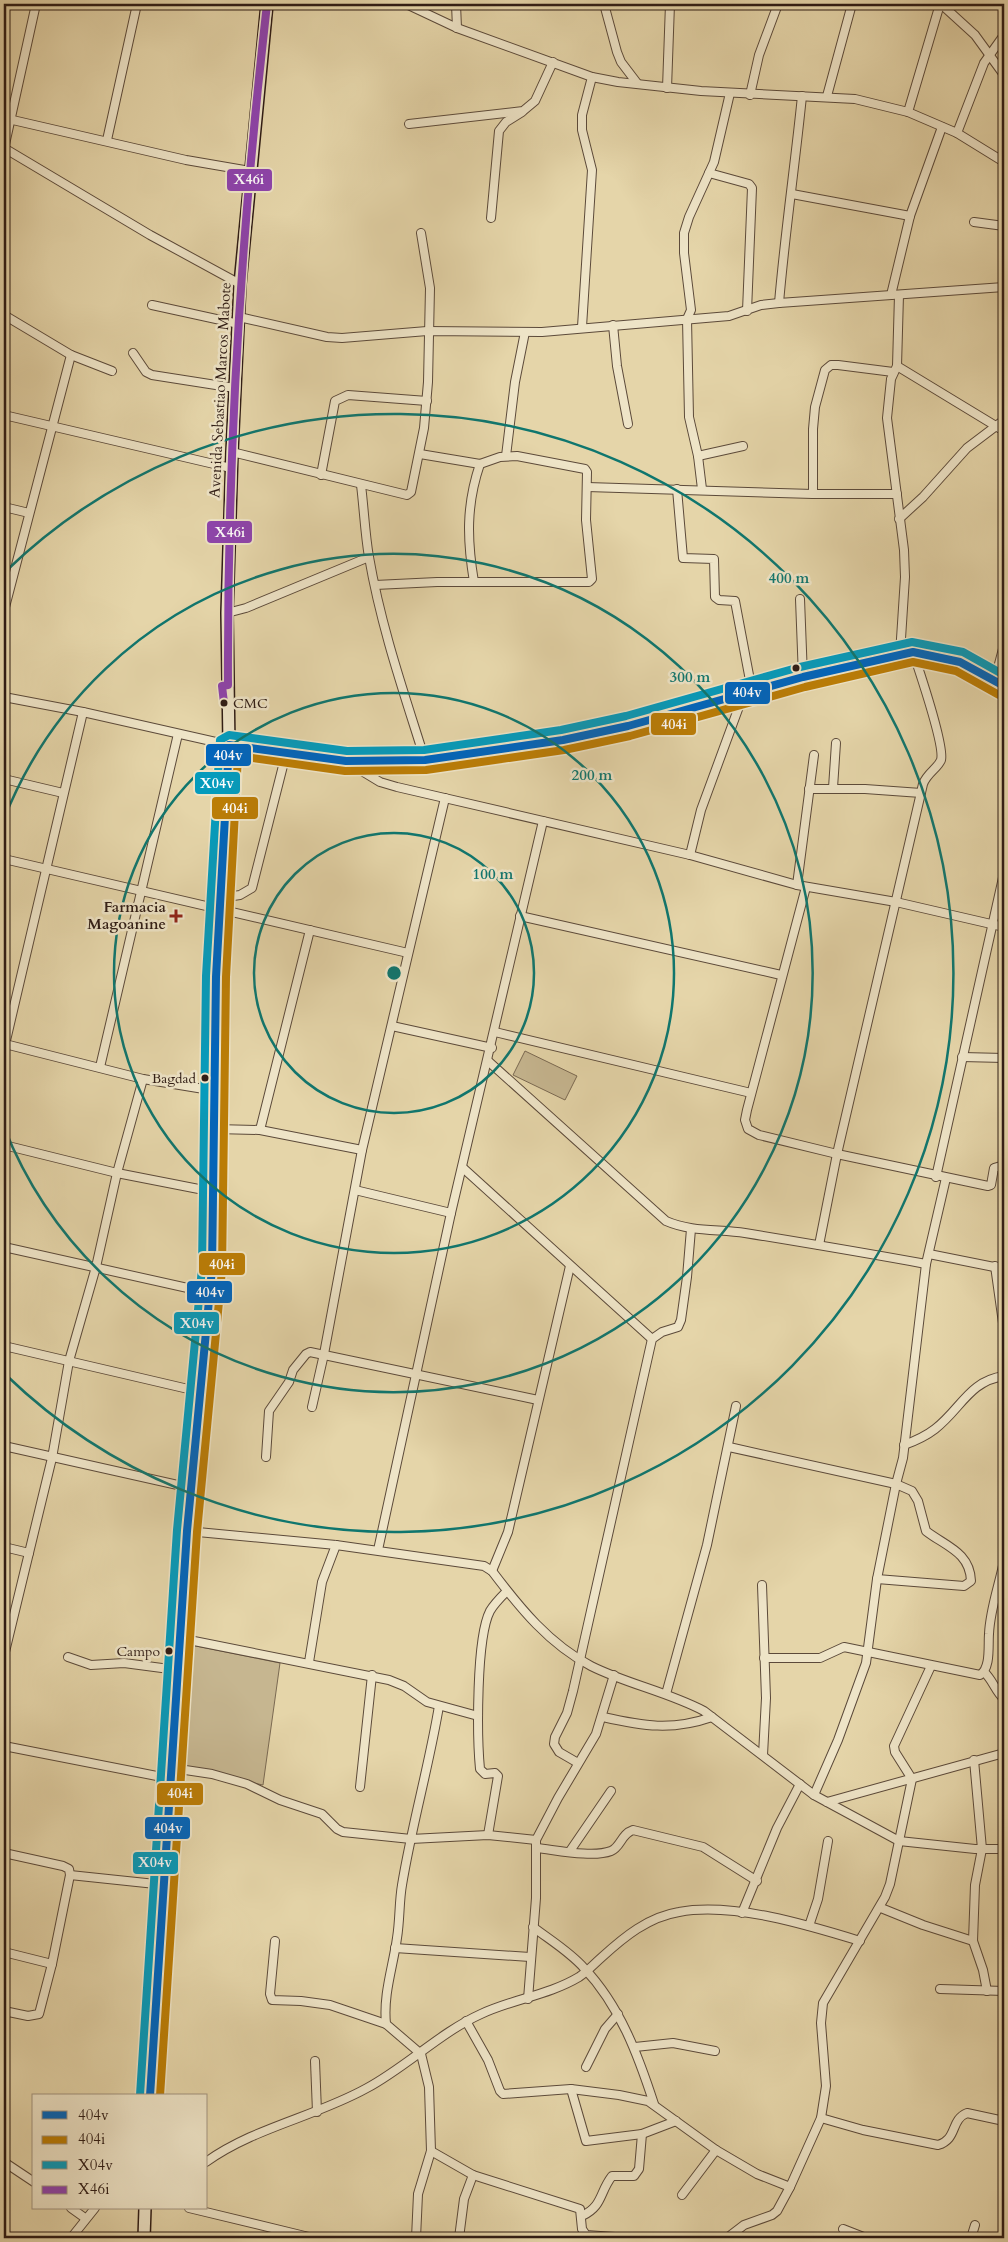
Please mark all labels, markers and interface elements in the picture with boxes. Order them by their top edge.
line badge: X46i [226,168,273,192]
text: X46i [234,170,265,189]
street label: Avenida Sebastiao Marcos Mabote [204,281,236,498]
line badge: X46i [206,520,253,544]
text: X46i [215,523,246,542]
text: 400 m [769,568,810,588]
unlabelled marker [791,663,801,673]
text: 300 m [670,667,711,687]
line badge: 404v [724,681,771,705]
text: 404v [732,683,762,702]
place label: CMC [233,694,268,713]
marker: CMC [219,698,229,708]
line badge: 404i [650,712,697,736]
text: 404i [661,715,688,734]
line badge: 404v [205,743,252,767]
text: 404v [213,746,243,765]
text: 200 m [572,765,613,785]
line badge: X04v [194,771,241,795]
text: X04v [200,774,234,793]
line badge: 404i [211,796,259,820]
text: 404i [222,799,249,818]
text: 100 m [473,864,514,884]
place label: Farmacia Magoanine [87,897,167,934]
marker: Farmacia Magoanine [170,910,182,922]
centre of rings [385,964,403,982]
place label: Bagdad [152,1069,197,1088]
marker: Bagdad [200,1073,210,1083]
line badge: 404i [198,1252,246,1276]
text: 404i [209,1255,236,1274]
line badge: 404v [186,1280,233,1304]
text: 404v [195,1283,225,1302]
line badge: X04v [173,1311,220,1335]
text: X04v [180,1314,214,1333]
place label: Campo [116,1642,160,1661]
marker: Campo [164,1646,174,1656]
line badge: 404i [156,1782,204,1806]
text: 404i [167,1784,194,1803]
line badge: 404v [144,1816,191,1840]
text: 404v [153,1819,183,1838]
line badge: X04v [132,1851,179,1875]
text: X04v [138,1853,172,1872]
legend [32,2094,208,2210]
text: 404v [78,2105,109,2125]
text: 404i [78,2129,105,2149]
text: X04v [78,2155,113,2175]
text: X46i [78,2179,109,2199]

